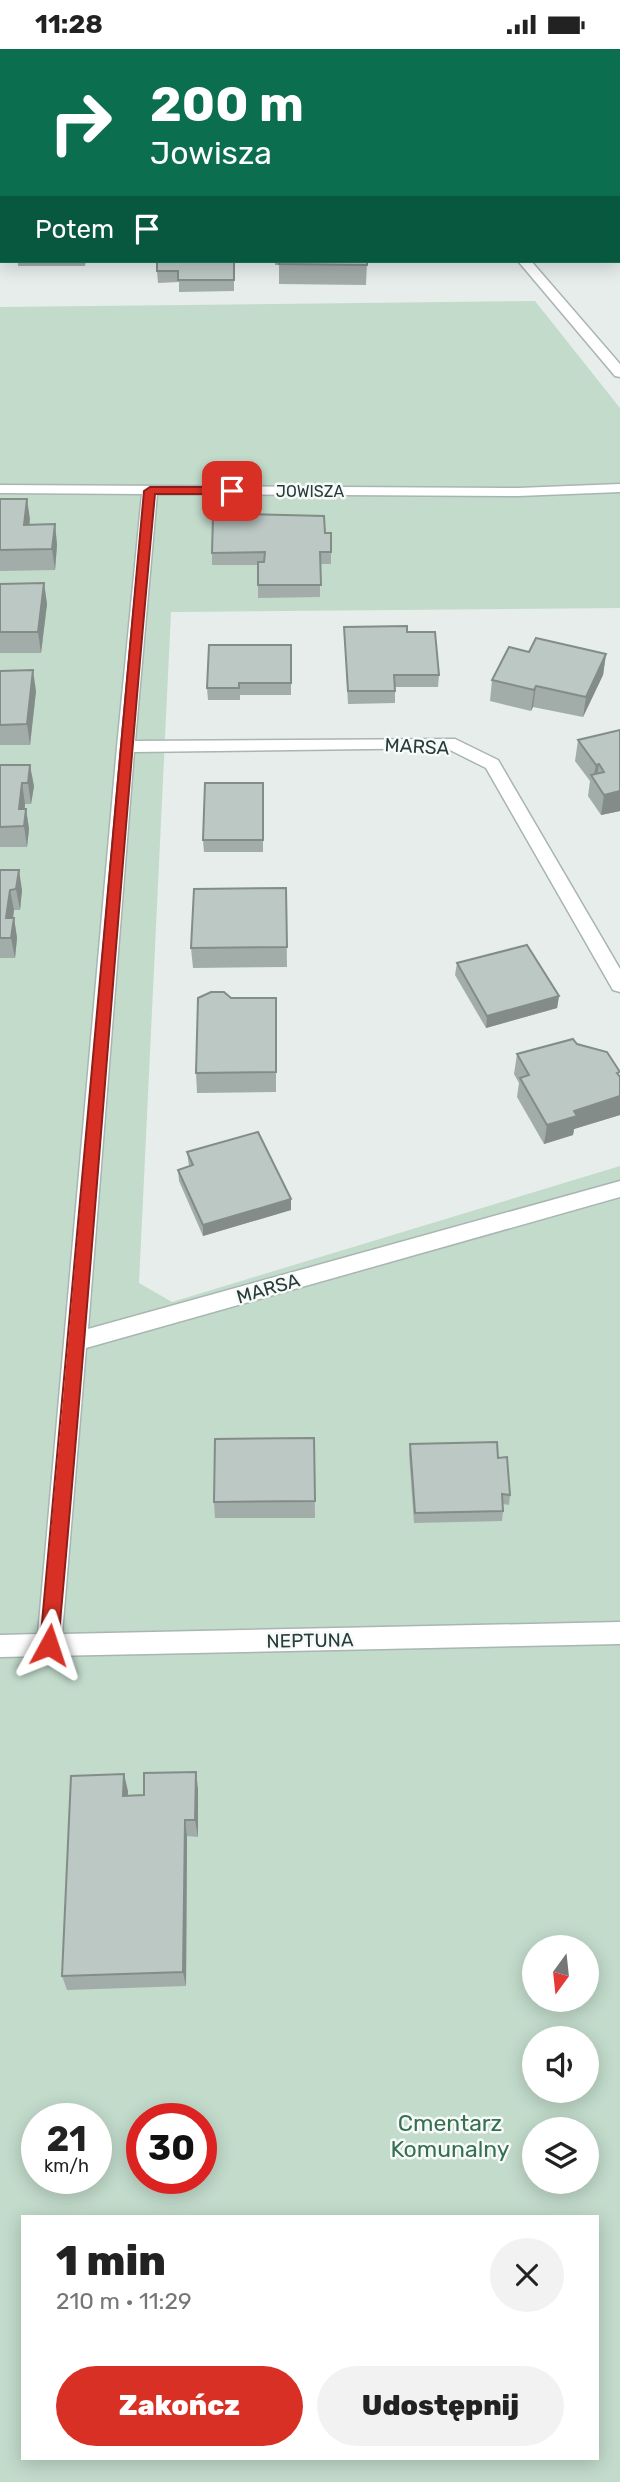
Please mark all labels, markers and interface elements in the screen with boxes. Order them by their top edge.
text: 11:28 [35,9,103,40]
text: 200 m [150,75,304,133]
icon: right [35,77,126,168]
text: Jowisza [150,134,272,172]
icon: arrive [128,210,166,248]
text: Potem [35,214,114,245]
pin [202,461,262,521]
icon: arrive [213,472,251,510]
street label: JOWISZA [276,482,344,501]
street label: MARSA [384,733,450,760]
street label: MARSA [234,1268,303,1308]
position arrow [12,1608,86,1682]
street label: NEPTUNA [266,1628,354,1653]
north arrow [522,1935,598,2013]
map controls [522,1935,599,2194]
button: sound [522,2026,599,2103]
speed limit sign: 30 [126,2103,217,2194]
park label: Cmentarz Komunalny [390,2109,510,2163]
button: layers [522,2117,599,2194]
text: 21 [46,2118,87,2160]
text: km/h [44,2155,89,2177]
text: 1 min [56,2236,166,2286]
button: close [490,2238,564,2312]
text: 210 m · 11:29 [56,2287,192,2315]
button: Zakończ [56,2366,303,2446]
button: Udostępnij [317,2366,564,2446]

